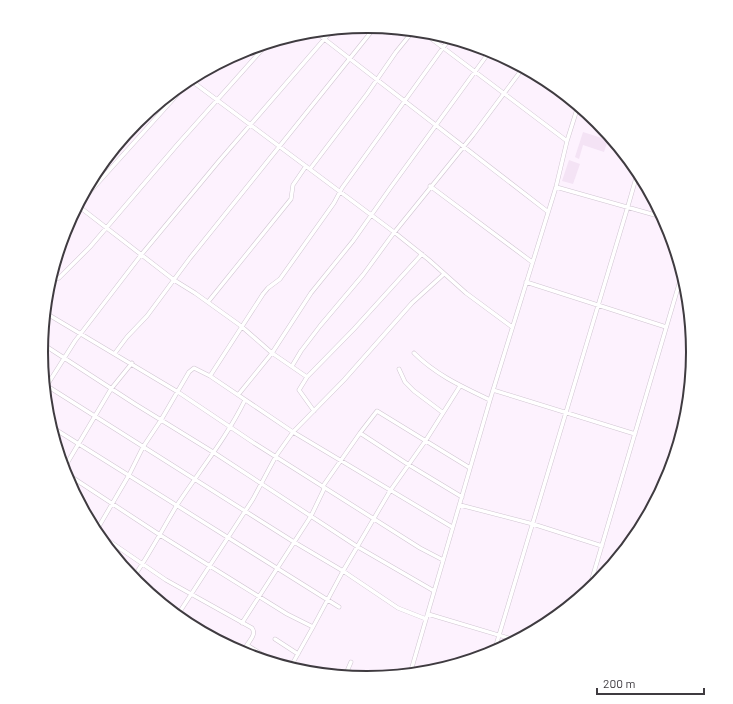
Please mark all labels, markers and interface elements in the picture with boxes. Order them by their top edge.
scale bar [597,670,704,696]
text: 200 m [603,676,635,690]

